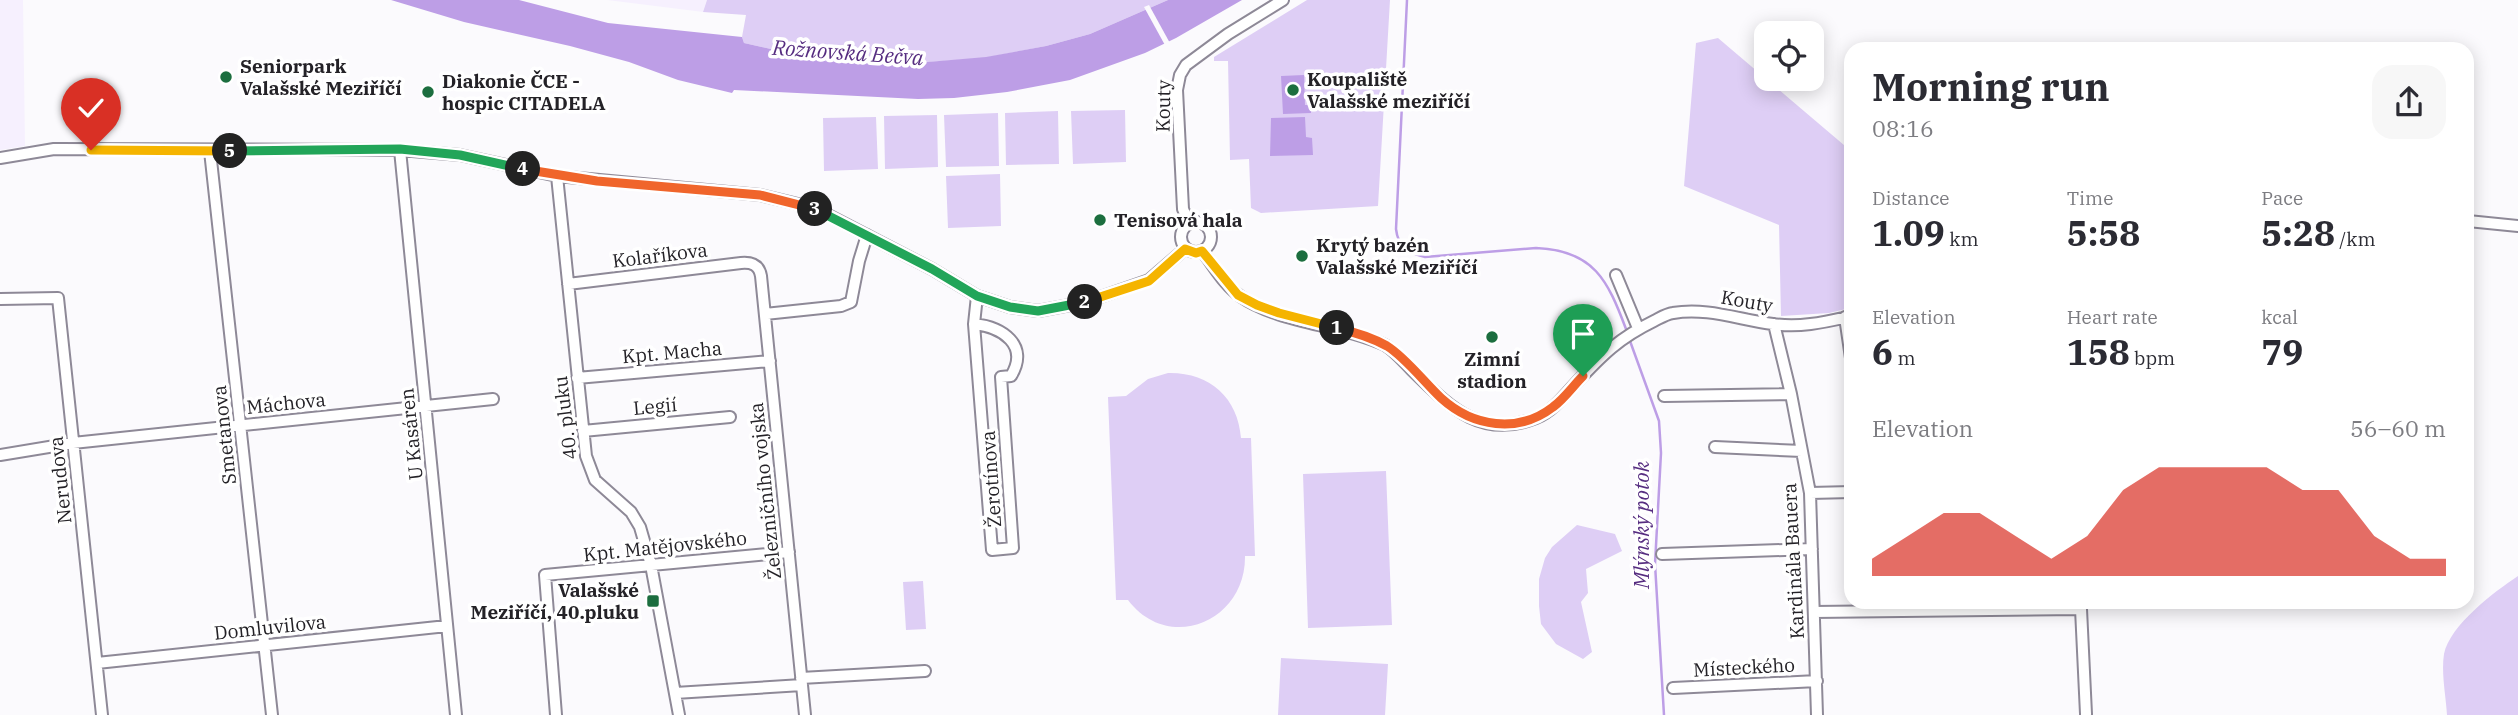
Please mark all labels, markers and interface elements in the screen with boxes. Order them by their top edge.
map controls [1754,21,1824,91]
button: locate [1754,21,1824,91]
water label: Rožnovská Bečva [771,33,925,71]
place label: Seniorpark Valašské Meziříčí [240,54,402,100]
text: Morning run [1872,62,2110,111]
button: share [2372,65,2446,139]
place label: Koupaliště Valašské meziříčí [1307,67,1471,113]
marker: Seniorpark Valašské Meziříčí [218,69,234,85]
place label: Diakonie ČCE - hospic CITADELA [442,69,606,115]
pin [61,78,121,150]
street label: Kouty [1151,79,1175,132]
marker: Koupaliště Valašské meziříčí [1285,82,1301,98]
marker: Diakonie ČCE - hospic CITADELA [420,84,436,100]
icon: check [72,89,110,127]
text: 08:16 [1872,113,1934,143]
pin: 5 [212,134,247,168]
text: 5 [224,138,235,162]
pin: 4 [505,152,540,186]
text: 4 [517,156,528,180]
text: Distance [1872,186,1950,210]
text: Time [2067,186,2113,210]
text: Pace [2261,186,2303,210]
pin: 3 [798,192,832,227]
text: 3 [809,196,820,220]
place label: Tenisová hala [1114,208,1243,232]
text: 1.09 [1872,210,1945,256]
text: 5:58 [2067,210,2140,256]
text: 5:28 [2261,210,2335,256]
marker: Tenisová hala [1092,212,1108,228]
text: km [1945,227,1979,251]
text: /km [2335,227,2376,251]
place label: Krytý bazén Valašské Meziříčí [1316,233,1478,279]
street label: Kolaříkova [611,237,709,273]
marker: Krytý bazén Valašské Meziříčí [1294,248,1310,264]
pin: 2 [1068,284,1102,320]
street label: Kouty [1719,285,1776,318]
text: 2 [1079,289,1090,313]
pin [1553,304,1613,376]
text: Elevation [1872,305,1956,329]
text: Heart rate [2067,305,2158,329]
text: kcal [2261,305,2298,329]
pin: 1 [1320,310,1354,346]
text: 1 [1331,315,1342,339]
icon: arrive [1564,315,1602,353]
marker: Zimní stadion [1484,329,1500,345]
text: 6 [1872,329,1893,375]
text: 158 [2067,329,2130,375]
text: 79 [2261,329,2303,375]
street label: Kpt. Macha [621,336,723,368]
text: m [1893,346,1916,370]
text: bpm [2130,346,2175,370]
place label: Zimní stadion [1457,347,1527,393]
street label: 40. pluku [548,375,582,461]
street label: Smetanova [207,384,241,486]
street label: Máchova [245,387,327,419]
street label: U Kasáren [394,387,428,481]
street label: Legií [632,392,678,420]
street label: Železničního vojska [744,401,786,581]
text: Elevation [1872,413,1973,443]
text: 56–60 m [2350,413,2446,443]
street label: Žerotínova [976,430,1006,528]
street label: Nerudova [43,435,77,525]
water label: Mlýnský potok [1627,460,1655,590]
street label: Kardinála Bauera [1777,482,1809,640]
street label: Kpt. Matějovského [582,525,748,567]
place label: Valašské Meziříčí, 40.pluku [470,578,639,624]
marker: Valašské Meziříčí, 40.pluku [645,593,661,609]
street label: Domluvilova [213,609,327,645]
street label: Místeckého [1692,652,1796,682]

